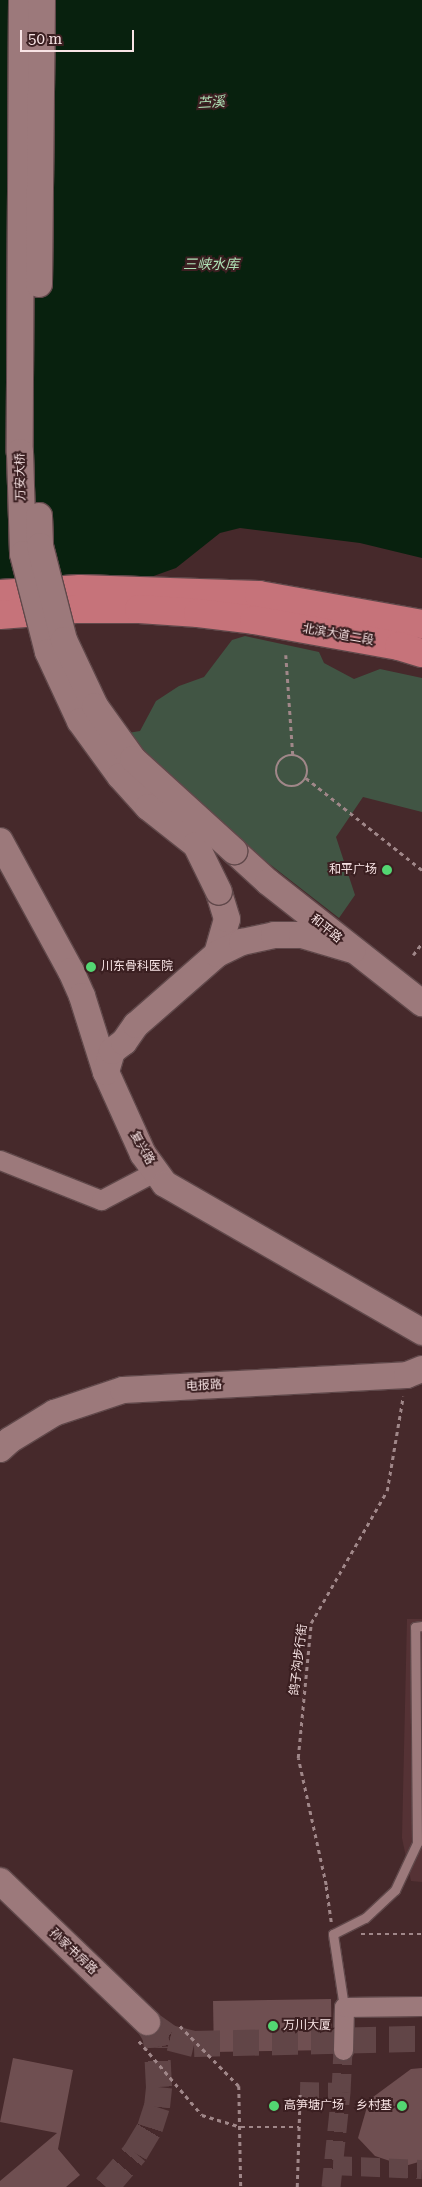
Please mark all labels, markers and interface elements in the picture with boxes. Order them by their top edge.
scale bar [22,20,136,52]
text: 50 m [28,30,62,48]
water label: 苎溪 [196,93,226,111]
water label: 三峡水库 [183,256,239,272]
street label: 万安大桥 [13,453,29,501]
street label: 北滨大道二段 [301,622,375,648]
place label: 和平广场 [329,863,377,877]
marker: 和平广场 [381,864,393,876]
street label: 和平路 [307,912,345,946]
place label: 川东骨科医院 [101,960,173,974]
marker: 川东骨科医院 [85,961,97,973]
street label: 复兴路 [127,1129,157,1167]
street label: 电报路 [186,1378,222,1394]
street label: 鸽子沟步行街 [287,1623,311,1697]
street label: 孙家书房路 [46,1926,100,1978]
place label: 万川大厦 [283,2019,331,2033]
marker: 万川大厦 [267,2020,279,2032]
place label: 高笋塘广场 [284,2099,344,2113]
place label: 乡村基 [356,2099,392,2113]
marker: 高笋塘广场 [268,2100,280,2112]
marker: 乡村基 [396,2100,408,2112]

